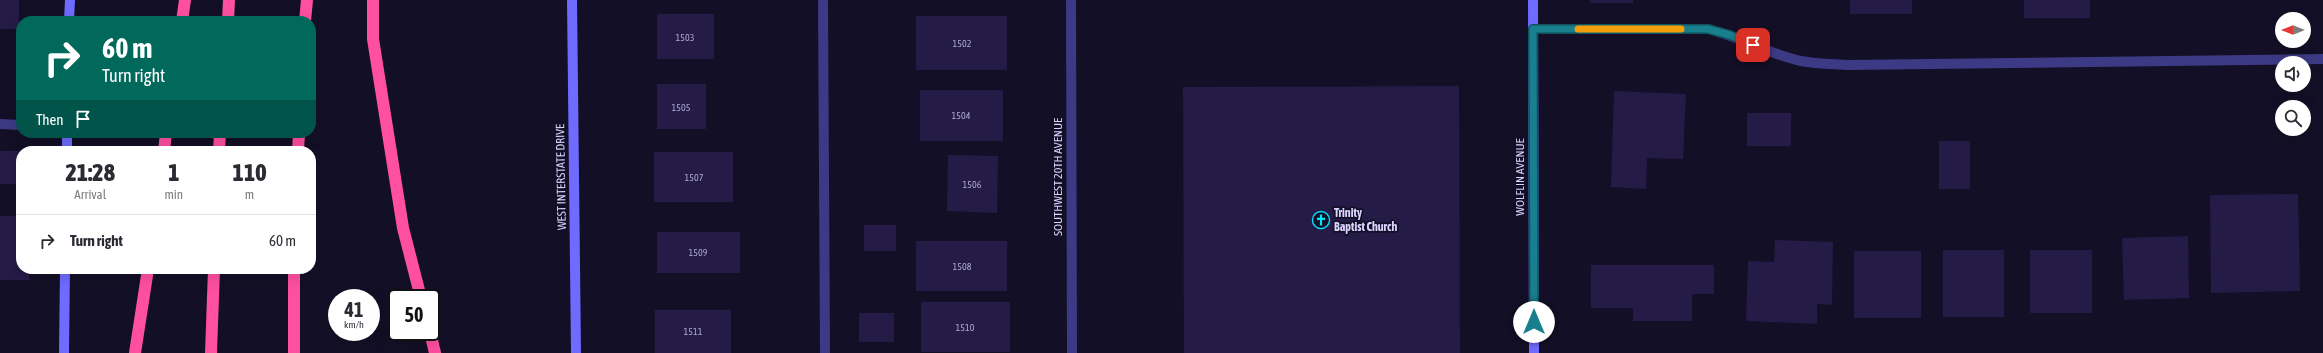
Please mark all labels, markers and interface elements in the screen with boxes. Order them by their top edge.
north arrow [2275,12,2311,48]
map controls [2275,12,2311,136]
pin [1736,28,1770,62]
icon: right [36,32,88,84]
text: 60 m [102,32,152,64]
house number: 1503 [676,32,695,43]
icon: arrive [1742,34,1764,56]
house number: 1502 [953,38,972,49]
button: sound [2275,56,2311,92]
text: Turn right [102,65,165,86]
button: search [2275,100,2311,136]
house number: 1505 [672,102,691,113]
icon: arrive [72,108,94,130]
house number: 1504 [952,110,971,121]
text: Then [36,111,64,128]
street label: SOUTHWEST 20TH AVENUE [1051,118,1065,236]
street label: WEST INTERSTATE DRIVE [553,124,569,230]
street label: WOLFLIN AVENUE [1513,138,1527,216]
text: 21:28 [66,159,115,186]
text: 1 [168,159,179,186]
text: 110 [233,159,266,186]
house number: 1507 [685,172,704,183]
house number: 1506 [963,179,982,190]
text: Arrival [74,187,106,202]
text: min [164,187,183,202]
text: m [245,187,254,202]
place label: Trinity Baptist Church [1334,206,1398,234]
church icon: Trinity Baptist Church [1311,210,1331,230]
icon: right [36,230,58,252]
text: Turn right [70,232,123,249]
text: 60 m [269,232,296,249]
house number: 1509 [689,247,708,258]
house number: 1508 [953,261,972,272]
speed limit sign: 50 [388,289,440,341]
text: 41 [345,298,363,321]
position arrow [1513,301,1555,343]
text: km/h [344,319,364,330]
house number: 1510 [956,322,975,333]
house number: 1511 [684,326,703,337]

